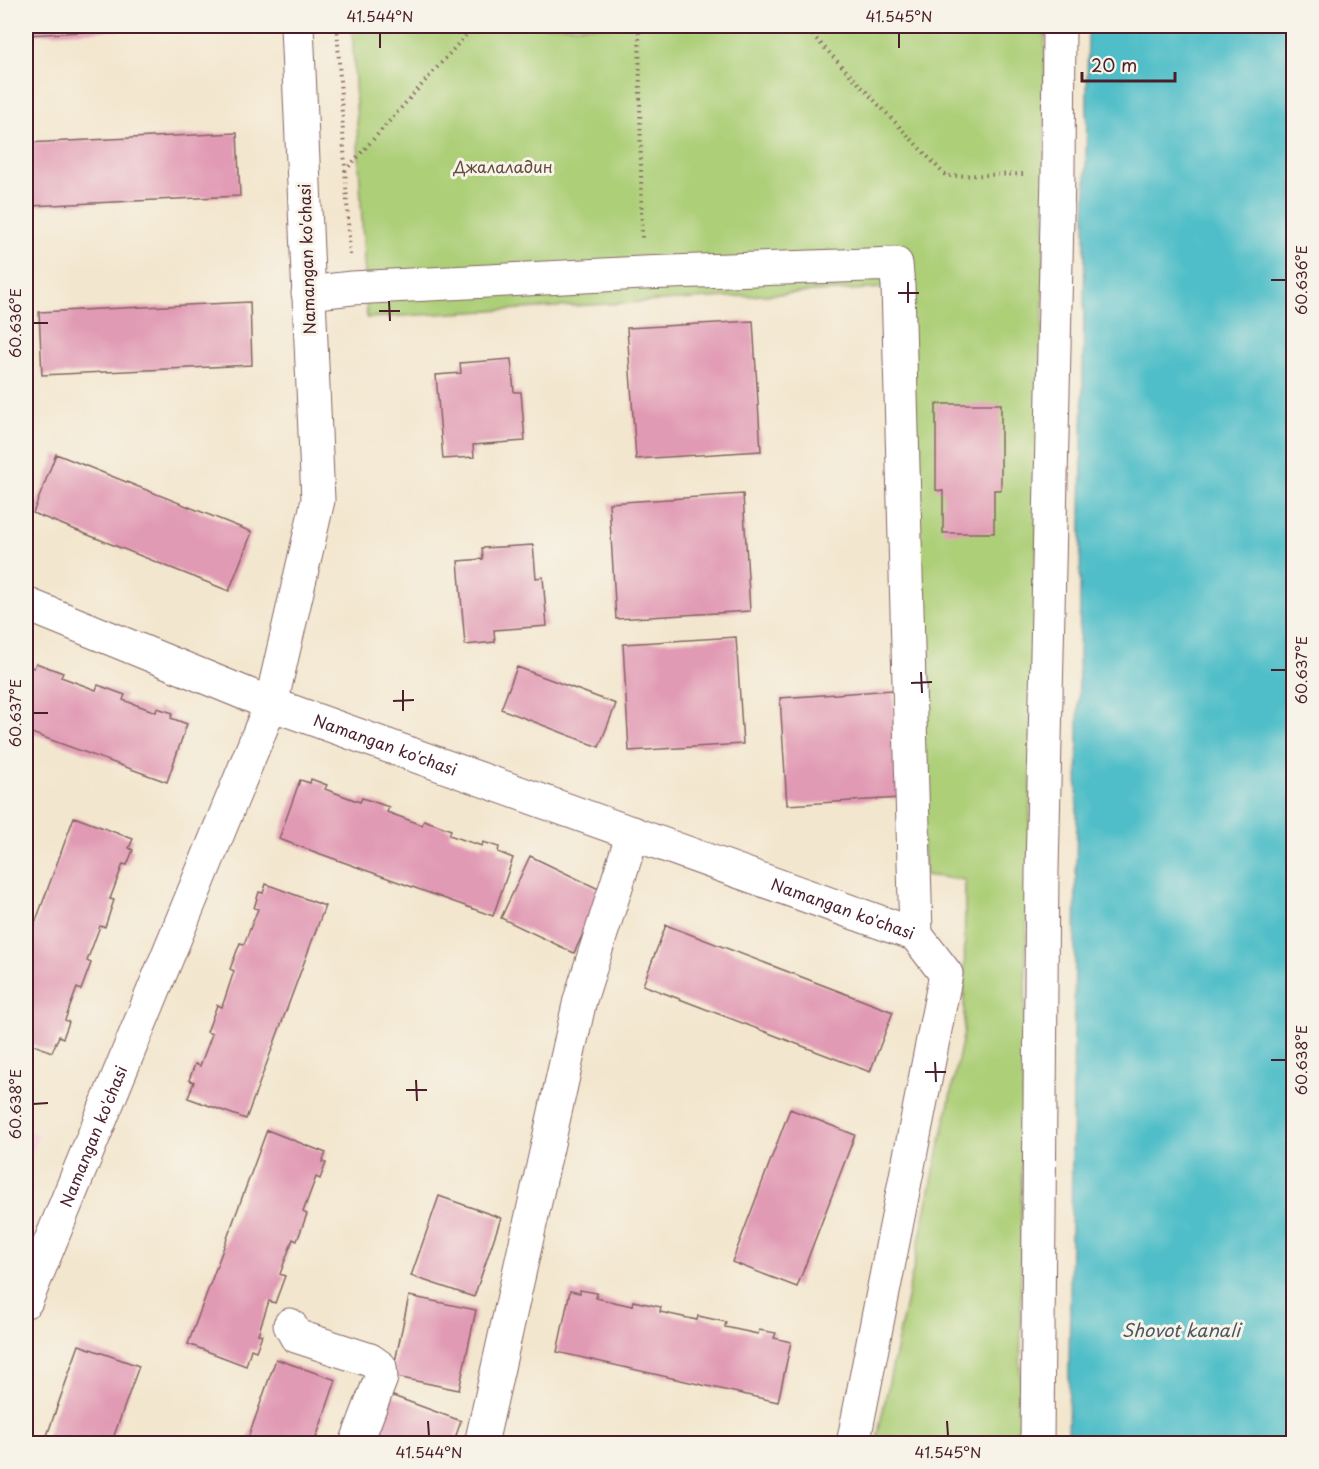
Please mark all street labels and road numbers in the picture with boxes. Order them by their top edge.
street label: Namangan ko'chasi [291,183,321,335]
street label: Namangan ko'chasi [310,707,461,781]
street label: Namangan ko'chasi [768,871,918,945]
street label: Namangan ko'chasi [53,1062,132,1210]

